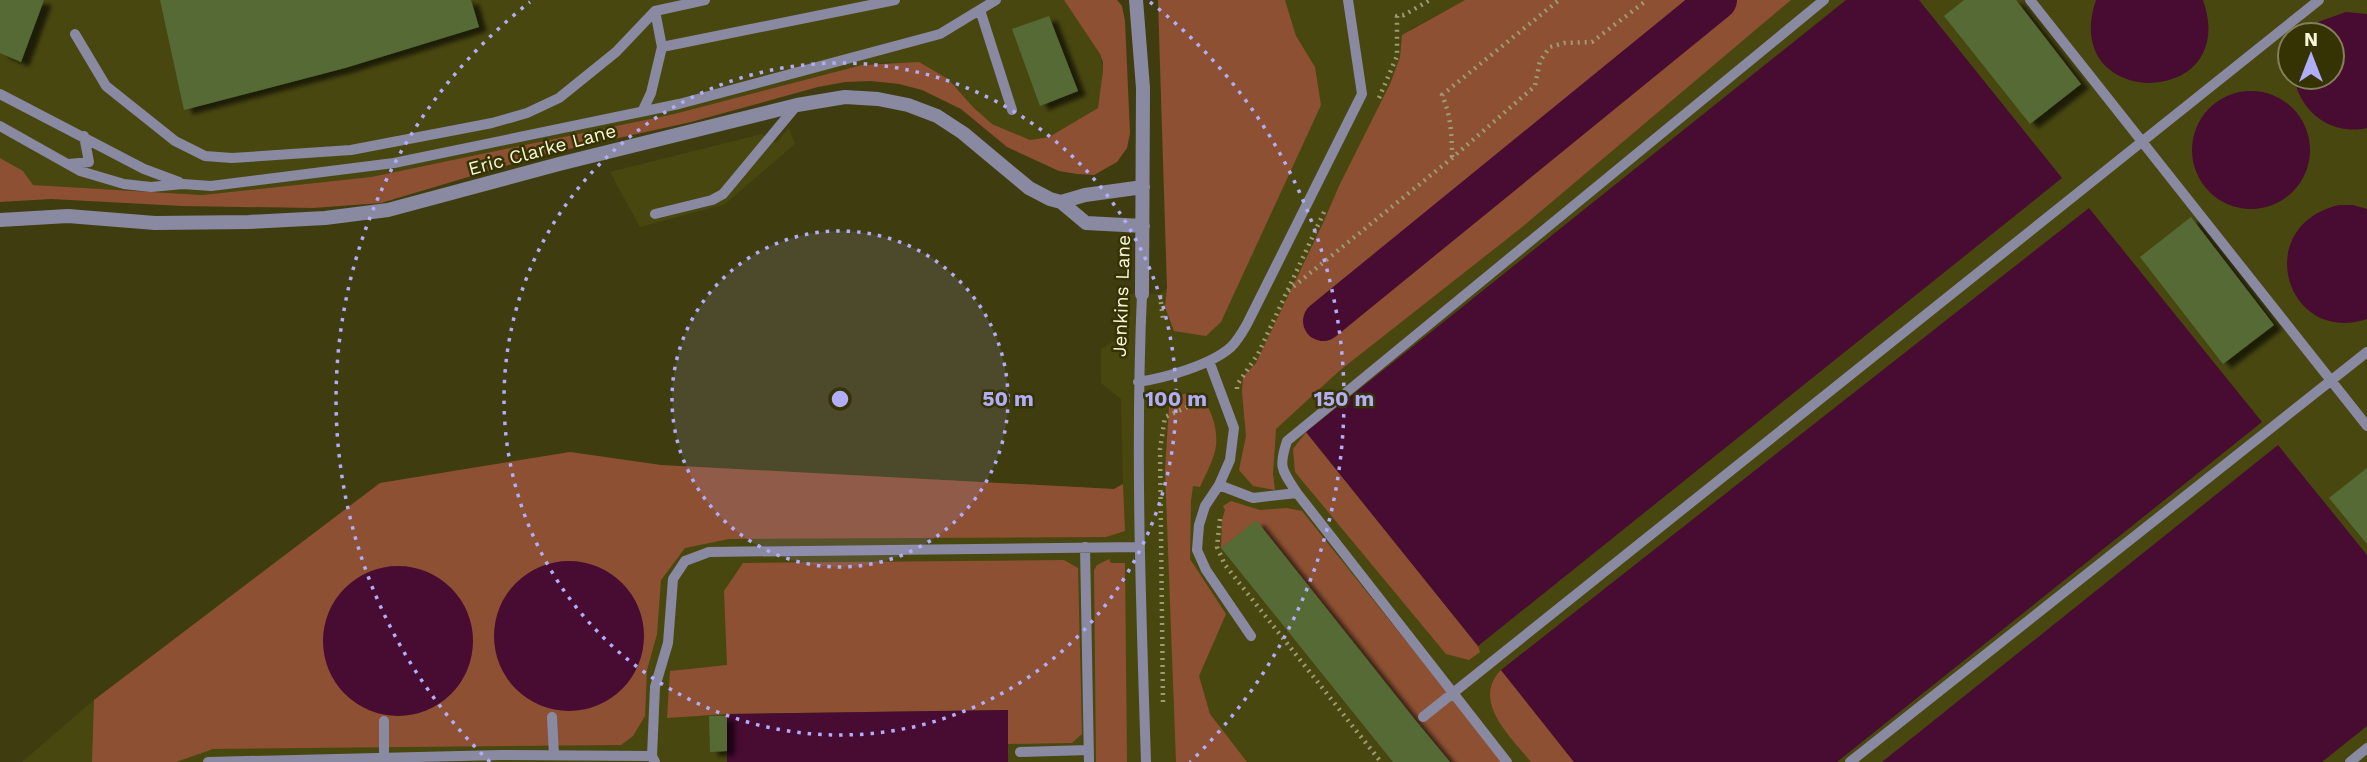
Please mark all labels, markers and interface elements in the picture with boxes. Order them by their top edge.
north arrow [2276,21,2346,91]
text: N [2304,28,2318,51]
street label: Eric Clarke Lane [466,119,619,180]
street label: Jenkins Lane [1108,235,1135,358]
text: 50 m [982,386,1034,411]
text: 100 m [1145,386,1207,411]
text: 150 m [1314,386,1374,411]
centre of rings [828,387,852,411]

